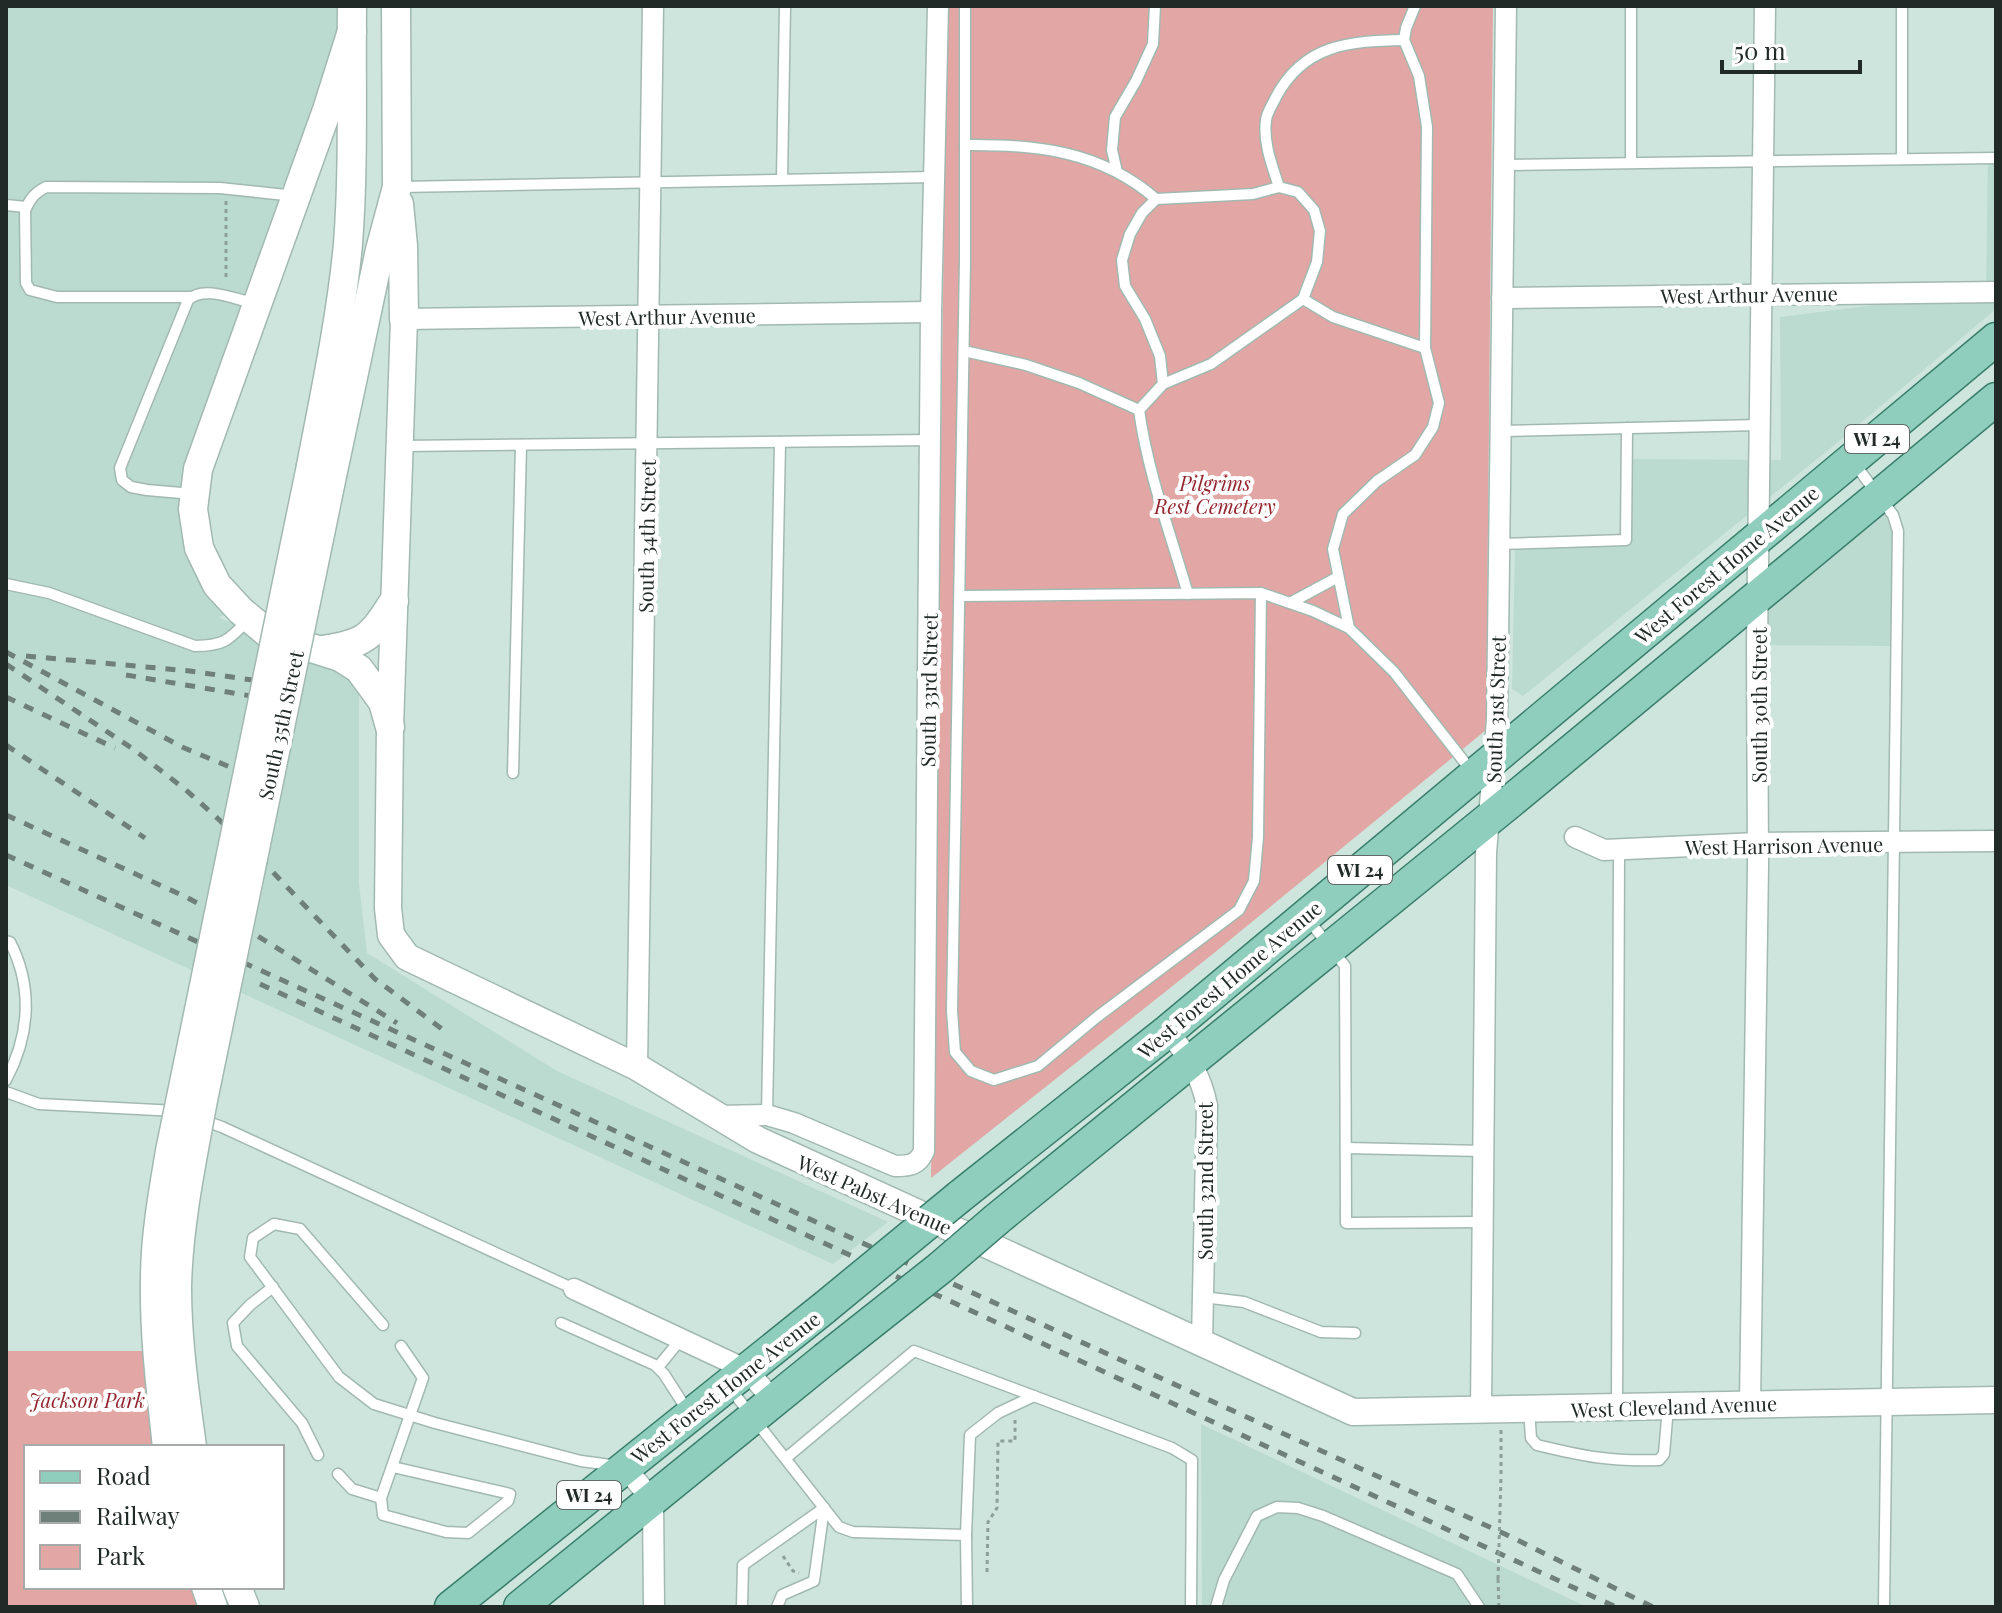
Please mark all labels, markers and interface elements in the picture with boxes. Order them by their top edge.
scale bar [1722,24,1860,74]
text: 50 m [1734,34,1786,66]
street label: West Arthur Avenue [1659,279,1838,309]
street label: West Arthur Avenue [577,301,756,331]
road number: WI 24 [1845,425,1909,453]
street label: South 34th Street [631,458,661,613]
park label: Pilgrims Rest Cemetery [1153,469,1276,519]
street label: West Forest Home Avenue [1627,479,1824,650]
street label: South 33rd Street [913,612,943,767]
street label: South 30th Street [1745,626,1772,783]
street label: South 31st Street [1479,634,1511,783]
street label: South 35th Street [251,647,309,802]
street label: West Harrison Avenue [1684,830,1883,860]
road number: WI 24 [1328,856,1392,884]
street label: West Forest Home Avenue [1130,894,1327,1065]
street label: South 32nd Street [1191,1101,1218,1260]
street label: West Pabst Avenue [793,1147,956,1240]
street label: West Forest Home Avenue [624,1305,825,1470]
park label: Jackson Park [29,1386,145,1413]
street label: West Cleveland Avenue [1570,1389,1777,1423]
legend [24,1445,284,1589]
text: Road [96,1459,151,1491]
road number: WI 24 [557,1481,621,1509]
text: Railway [96,1499,180,1531]
text: Park [96,1539,146,1571]

